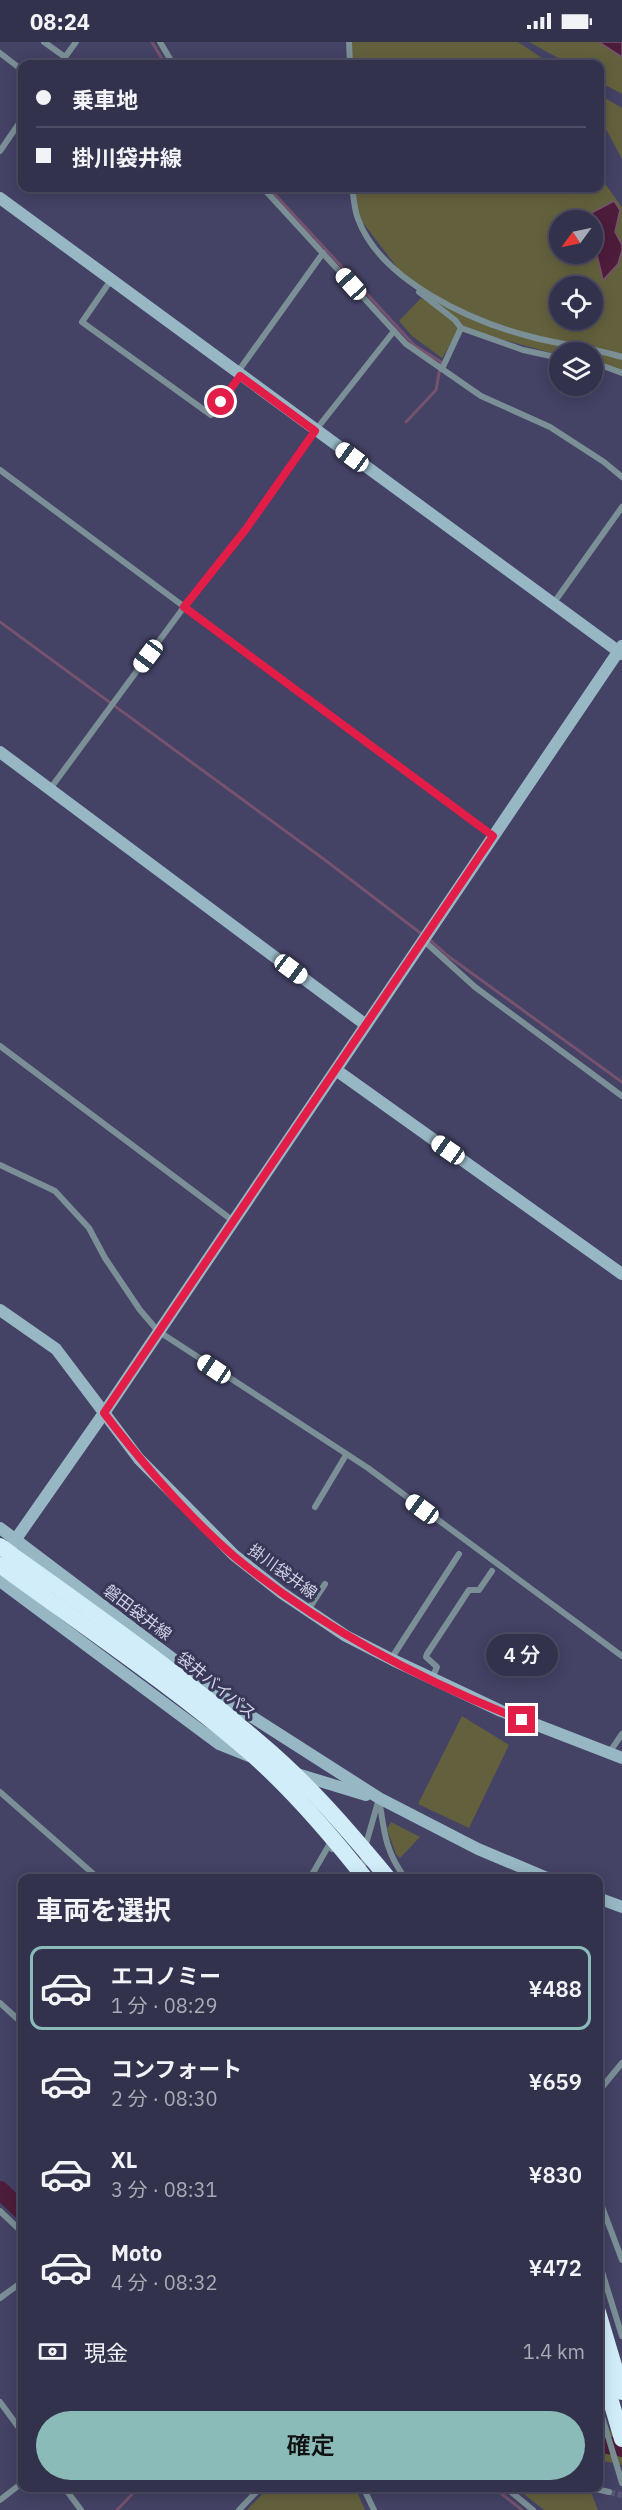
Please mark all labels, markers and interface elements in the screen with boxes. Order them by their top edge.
text: 08:24 [30,7,90,36]
text: 乗車地 [72,85,138,114]
text: 掛川袋井線 [72,143,182,172]
north arrow [549,210,603,264]
map controls [549,210,603,396]
car [332,265,370,303]
button: locate [549,276,603,330]
button: layers [549,342,603,396]
route start [207,388,234,415]
car [332,439,372,475]
car [130,636,166,676]
car [271,951,311,987]
car [428,1132,468,1168]
car [194,1351,234,1387]
car [402,1491,442,1527]
street label: 掛川袋井線 [245,1539,321,1603]
street label: 磐田袋井線 [100,1580,176,1644]
callout: 4 分 [486,1633,558,1675]
text: 4 分 [504,1641,540,1668]
street label: 袋井バイパス [174,1647,260,1723]
route end [508,1706,535,1733]
text: 車両を選択 [36,1892,171,1927]
icon: car [39,1961,93,2015]
text: エコノミー [111,1961,221,1990]
text: ¥488 [528,1974,582,2003]
text: 1 分 · 08:29 [111,1992,218,2019]
icon: car [39,2054,93,2108]
text: コンフォート [111,2054,242,2083]
text: ¥659 [528,2067,582,2096]
text: 2 分 · 08:30 [111,2085,218,2112]
text: XL [111,2145,137,2174]
icon: car [39,2147,93,2201]
text: ¥830 [528,2160,582,2189]
text: 3 分 · 08:31 [111,2176,218,2203]
text: Moto [111,2238,162,2267]
icon: car [39,2240,93,2294]
text: ¥472 [528,2253,582,2282]
text: 4 分 · 08:32 [111,2269,218,2296]
icon: cash [36,2335,69,2368]
text: 現金 [84,2338,128,2367]
text: 1.4 km [523,2338,585,2365]
button: 確定 [36,2411,585,2480]

